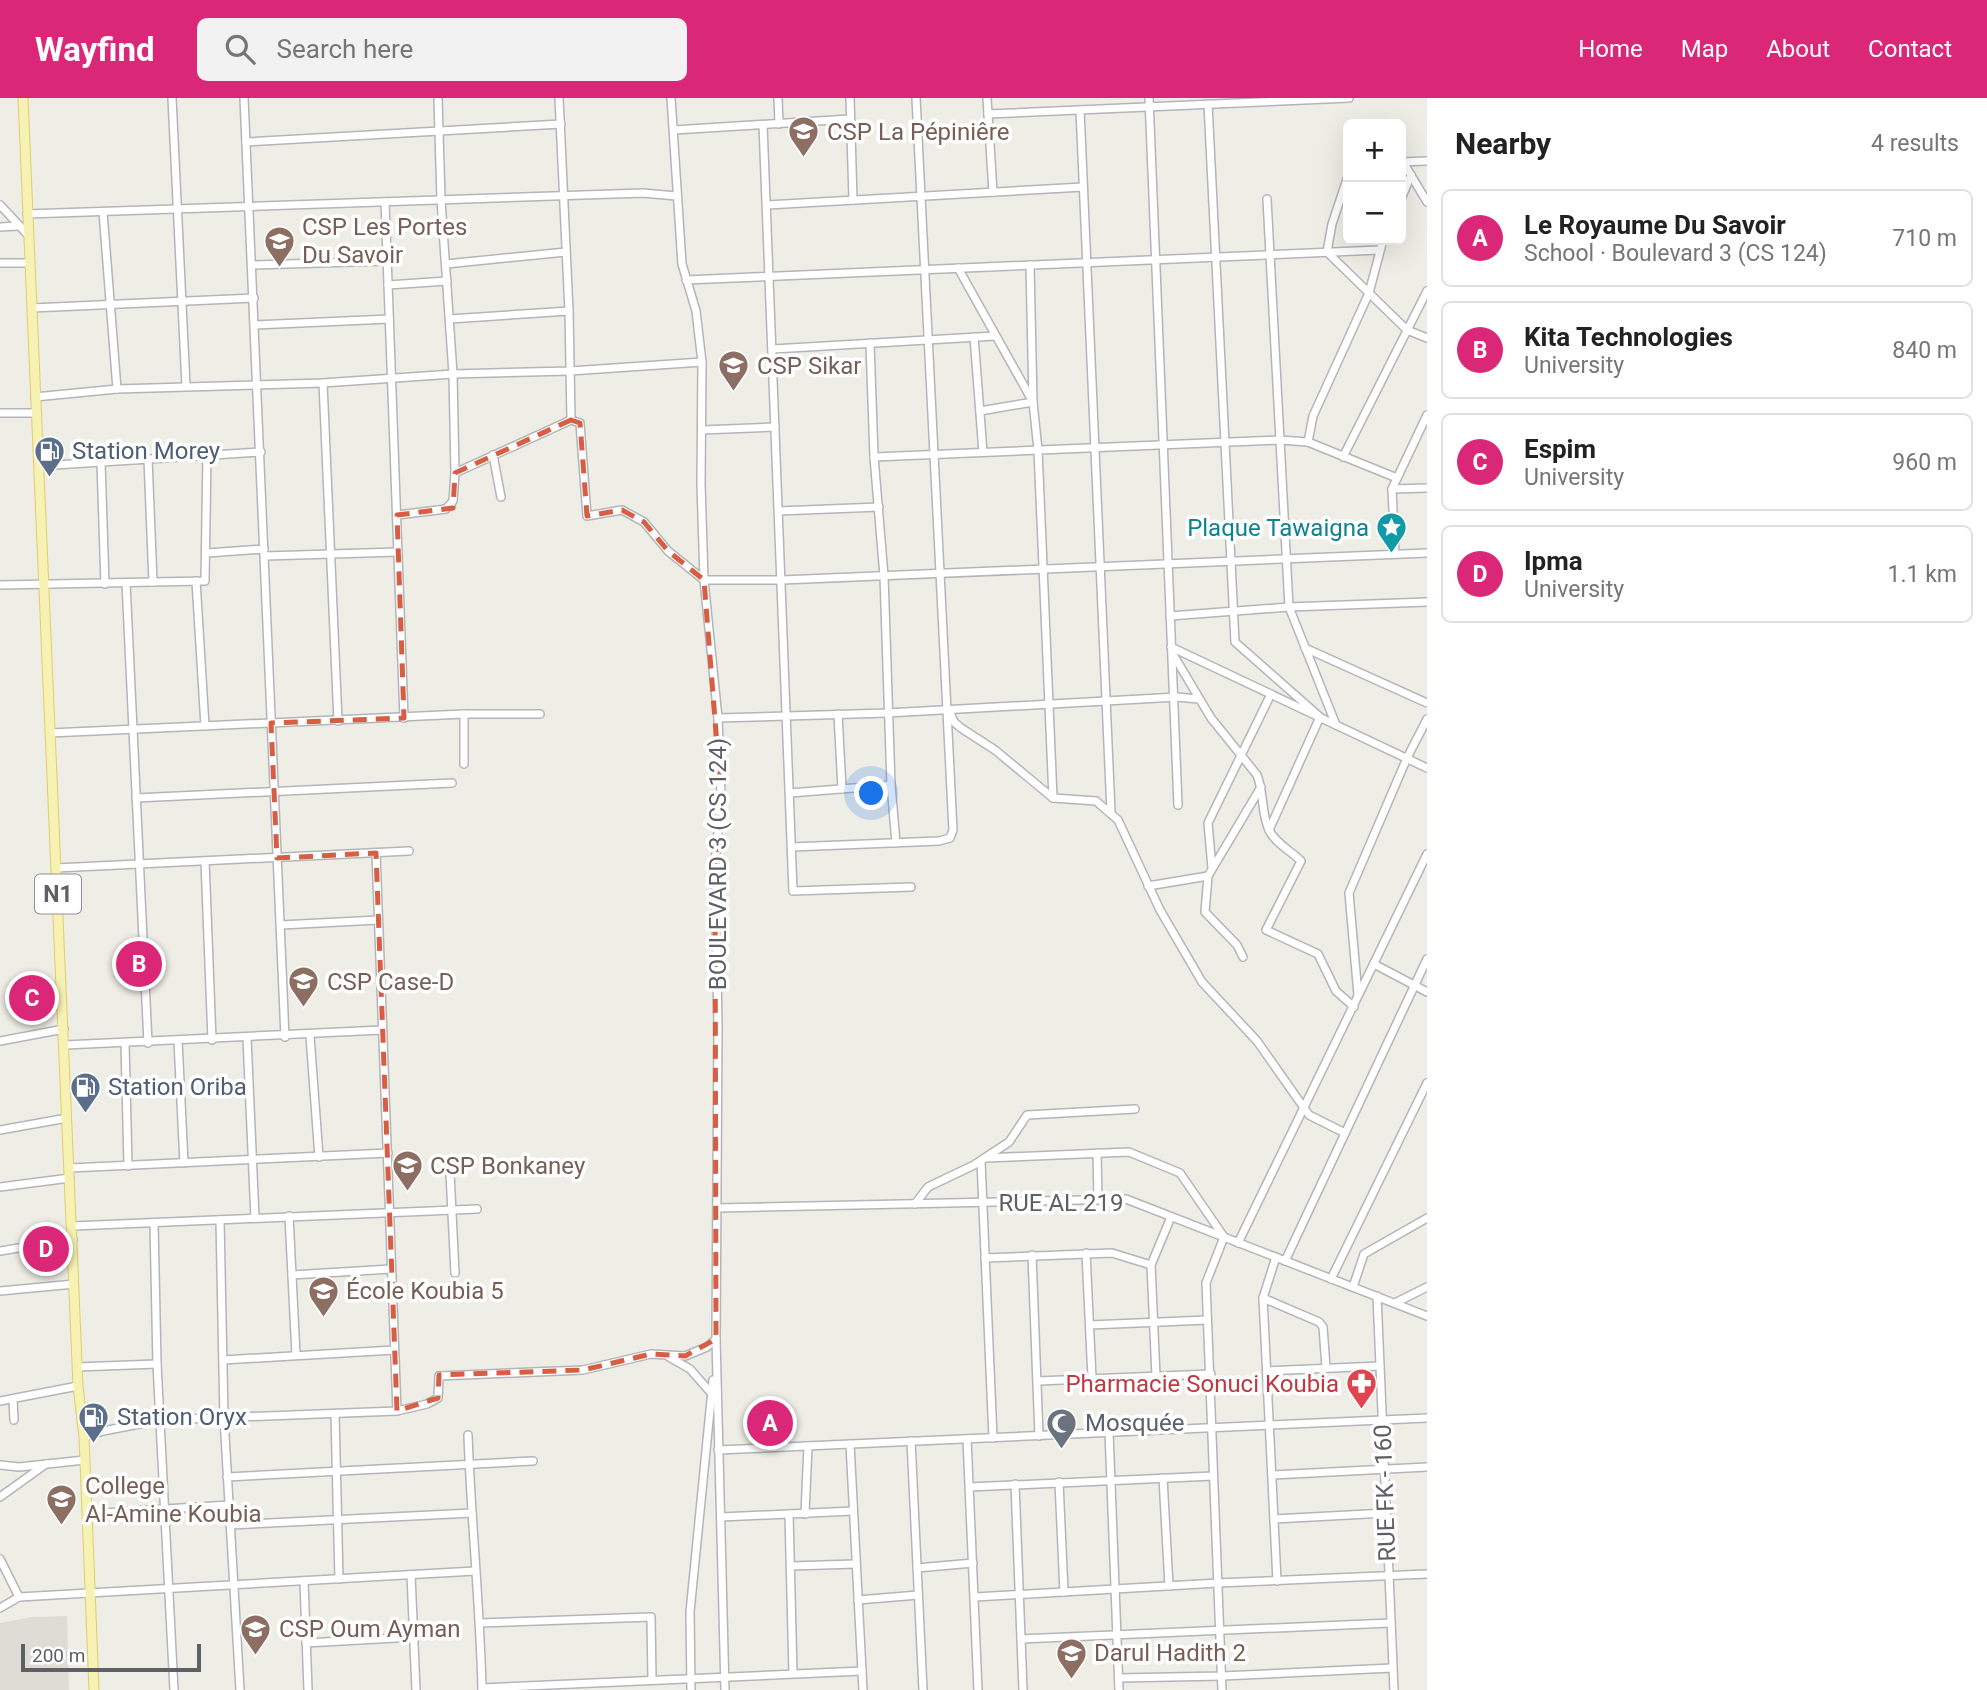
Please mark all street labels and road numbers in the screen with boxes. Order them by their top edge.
street label: BOULEVARD 3 (CS 124) [704,738,732,990]
road number: N1 [35,874,81,914]
street label: RUE AL 219 [999,1189,1123,1217]
street label: RUE FK - 160 [1369,1424,1401,1562]

